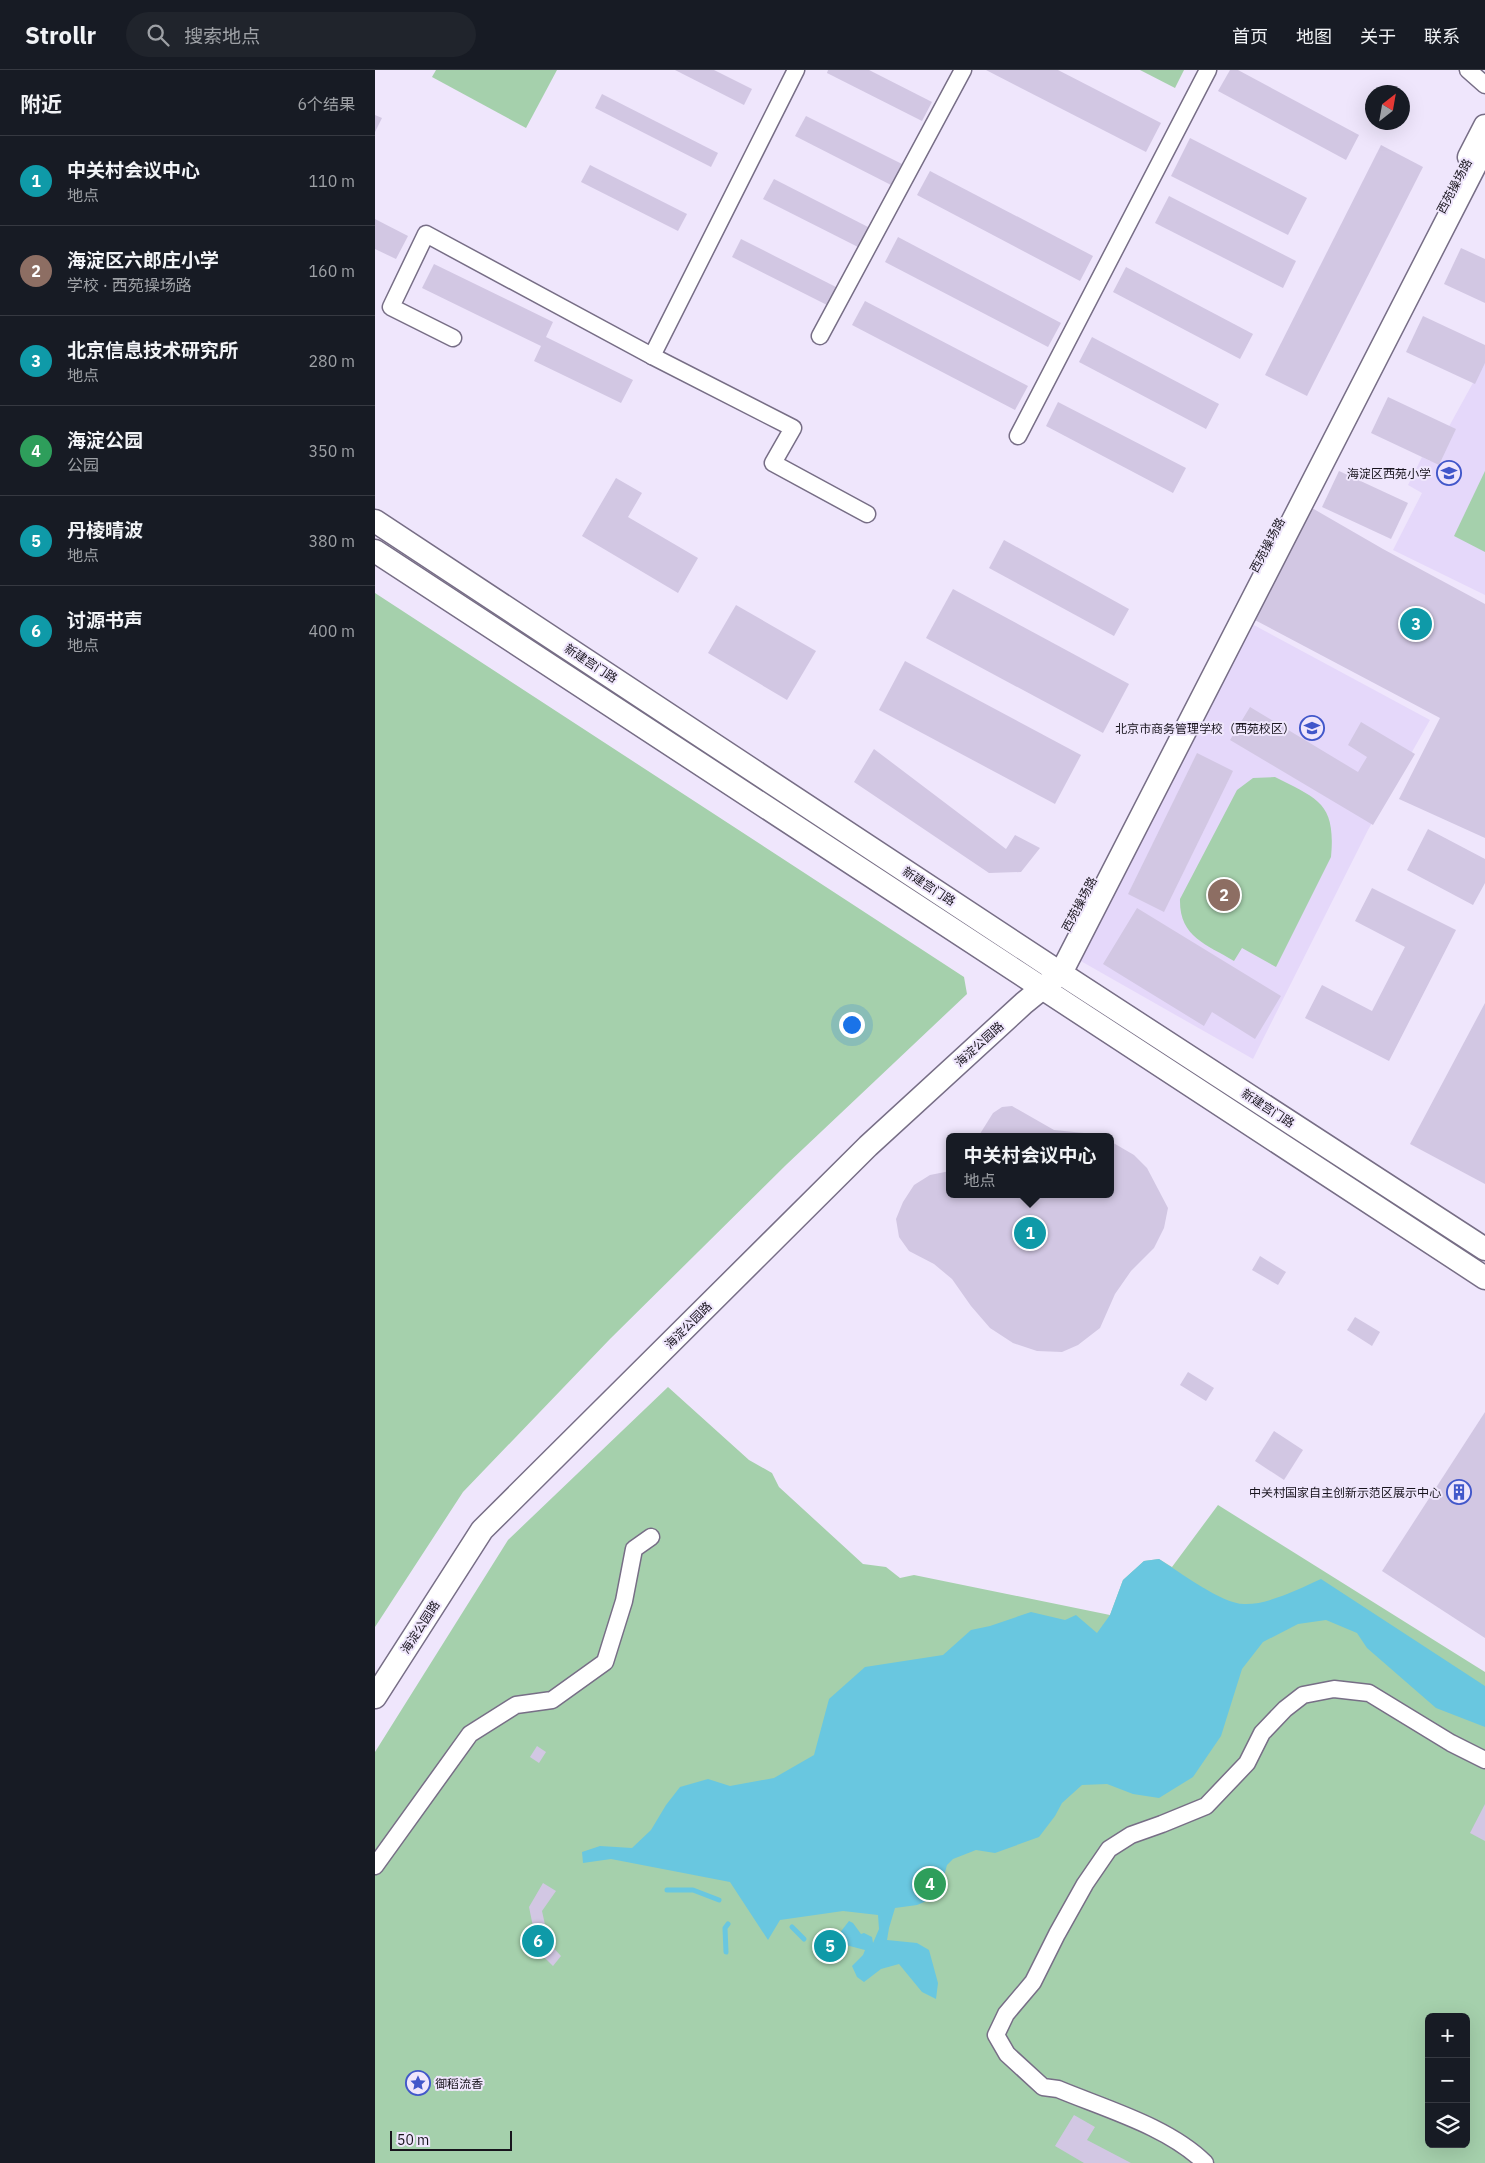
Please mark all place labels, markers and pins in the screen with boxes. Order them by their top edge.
school or university icon: 海淀区西苑小学 [1436,460,1462,486]
place label: 海淀区西苑小学 [1347,466,1431,481]
pin: 3 [1400,605,1432,643]
school or university icon: 北京市商务管理学校（西苑校区） [1299,715,1325,741]
place label: 北京市商务管理学校（西苑校区） [1115,721,1295,736]
pin: 2 [1208,876,1240,914]
pin: 1 [1014,1214,1046,1252]
building icon: 中关村国家自主创新示范区展示中心 [1446,1479,1472,1505]
place label: 中关村国家自主创新示范区展示中心 [1249,1485,1441,1500]
pin: 4 [914,1865,946,1903]
pin: 6 [522,1922,554,1960]
pin: 5 [814,1927,846,1965]
place icon: 御稻流香 [405,2070,431,2096]
place label: 御稻流香 [435,2076,483,2091]

